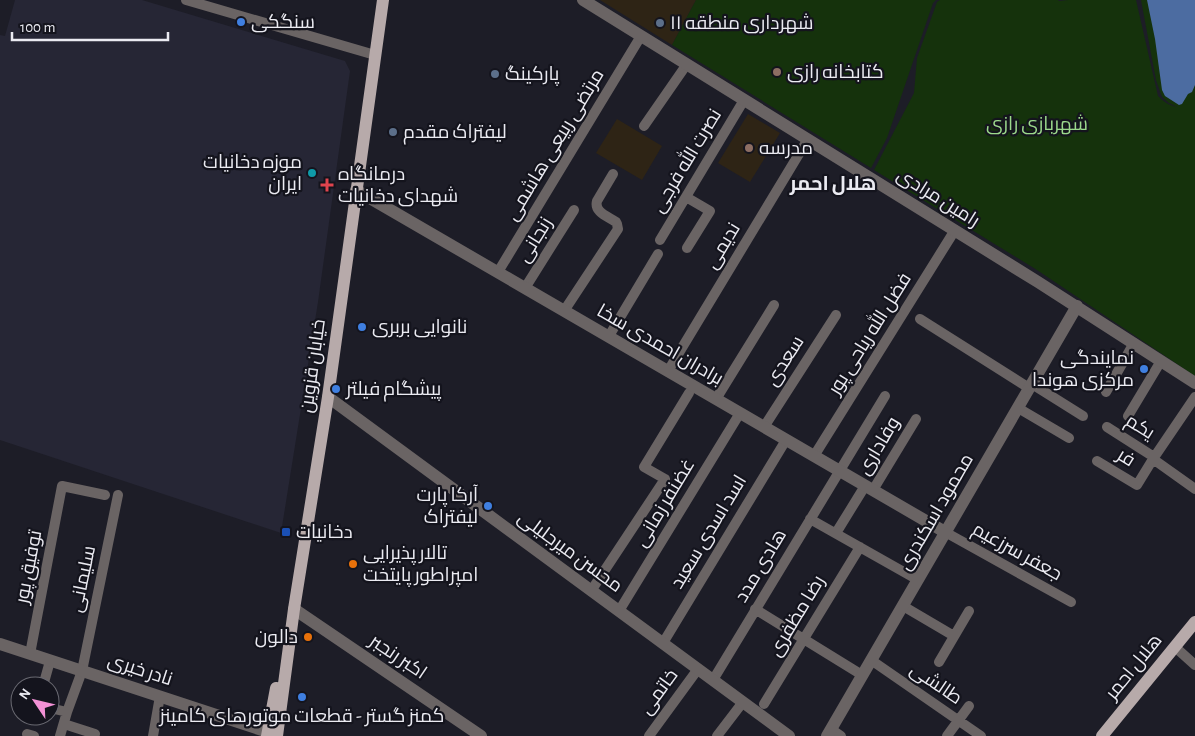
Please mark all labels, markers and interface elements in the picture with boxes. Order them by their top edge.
scale bar [12,10,169,42]
place label: سنگکی [251,12,315,33]
place label: شهرداری منطقه ۱۱ [670,13,813,34]
marker: سنگکی [235,16,247,28]
marker: شهرداری منطقه ۱۱ [654,17,666,29]
text: 100 m [20,20,55,35]
place label: کتابخانه رازی [787,63,884,83]
place label: پارکینگ [505,64,559,86]
street label: مرتضی ربیعی هاشمی [501,66,609,224]
marker: کتابخانه رازی [771,66,783,78]
marker: پارکینگ [489,68,501,80]
street label: نصرت الله فرجی [645,104,726,217]
park label: شهربازی رازی [986,114,1088,135]
place label: لیفتراک مقدم [403,123,507,145]
marker: لیفتراک مقدم [387,126,399,138]
place label: مدرسه [759,139,813,159]
marker: مدرسه [743,142,755,154]
place label: موزه دخانیات ایران [203,153,302,195]
place label: درمانگاه شهدای دخانیات [338,164,458,207]
street label: رامین مرادی [893,165,983,232]
marker: موزه دخانیات ایران [306,167,318,179]
district label: هلال احمر [789,174,876,195]
marker: درمانگاه شهدای دخانیات [320,178,334,192]
street label: زنجانی [514,214,557,266]
street label: ندیمی [702,220,745,273]
street label: فضل الله ریاحی پور [821,268,917,400]
street label: برادران احمدی سخا [593,301,726,390]
street label: خیابان قزوین [297,318,330,414]
place label: نانوایی بربری [372,318,467,338]
marker: نانوایی بربری [356,321,368,333]
street label: سعدی [762,333,808,390]
place label: نمایندگی مرکزی هوندا [1032,348,1134,391]
marker: نمایندگی مرکزی هوندا [1138,363,1150,375]
place label: پیشگام فیلتر [345,379,441,402]
marker: پیشگام فیلتر [330,383,342,395]
street label: یکم [1121,411,1158,446]
street label: وفاداری [854,414,904,479]
street label: فر [1112,445,1138,471]
street label: محمود اسکندری [895,451,978,574]
street label: غضنفر زمانی [631,456,699,551]
street label: اسد اسدی سعید [668,472,751,593]
place label: آرکا پارت لیفتراک [417,484,478,528]
marker: آرکا پارت لیفتراک [482,500,494,512]
street label: محسن میرجلیلی [514,508,626,597]
street label: جعفر سرزعیم [968,520,1065,587]
place label: دخانیات [296,523,353,542]
marker: دخانیات [280,526,292,538]
street label: هادی مدد [732,526,791,606]
street label: توفیق پور [12,529,47,607]
street label: سلیمانی [67,544,100,614]
place label: تالار پذیرایی امپراطور پایتخت [363,544,478,587]
marker: تالار پذیرایی امپراطور پایتخت [347,558,359,570]
street label: رضا مظفری [766,572,829,660]
place label: دالون [255,628,298,648]
marker: دالون [302,631,314,643]
street label: اکبر رنجبر [365,631,430,684]
street label: هلال احمر [1101,631,1167,705]
street label: نادر خیری [105,651,175,690]
street label: طالشی [906,659,966,709]
street label: خاتمی [636,666,682,719]
north arrow [10,676,60,726]
text: N [17,686,34,702]
marker: کمنز گستر - قطعات موتورهای کامینز [296,691,308,703]
place label: کمنز گستر - قطعات موتورهای کامینز [159,706,444,727]

